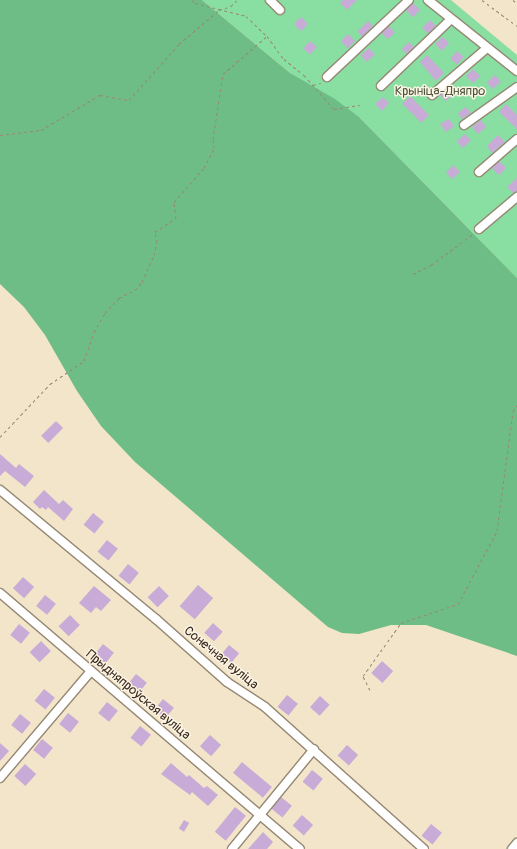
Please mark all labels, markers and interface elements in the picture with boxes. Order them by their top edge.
park label: Крыніца-Дняпро [395,83,485,99]
street label: Сонечная вуліца [181,623,261,693]
street label: Прыдняпроўская вуліца [83,647,193,743]

